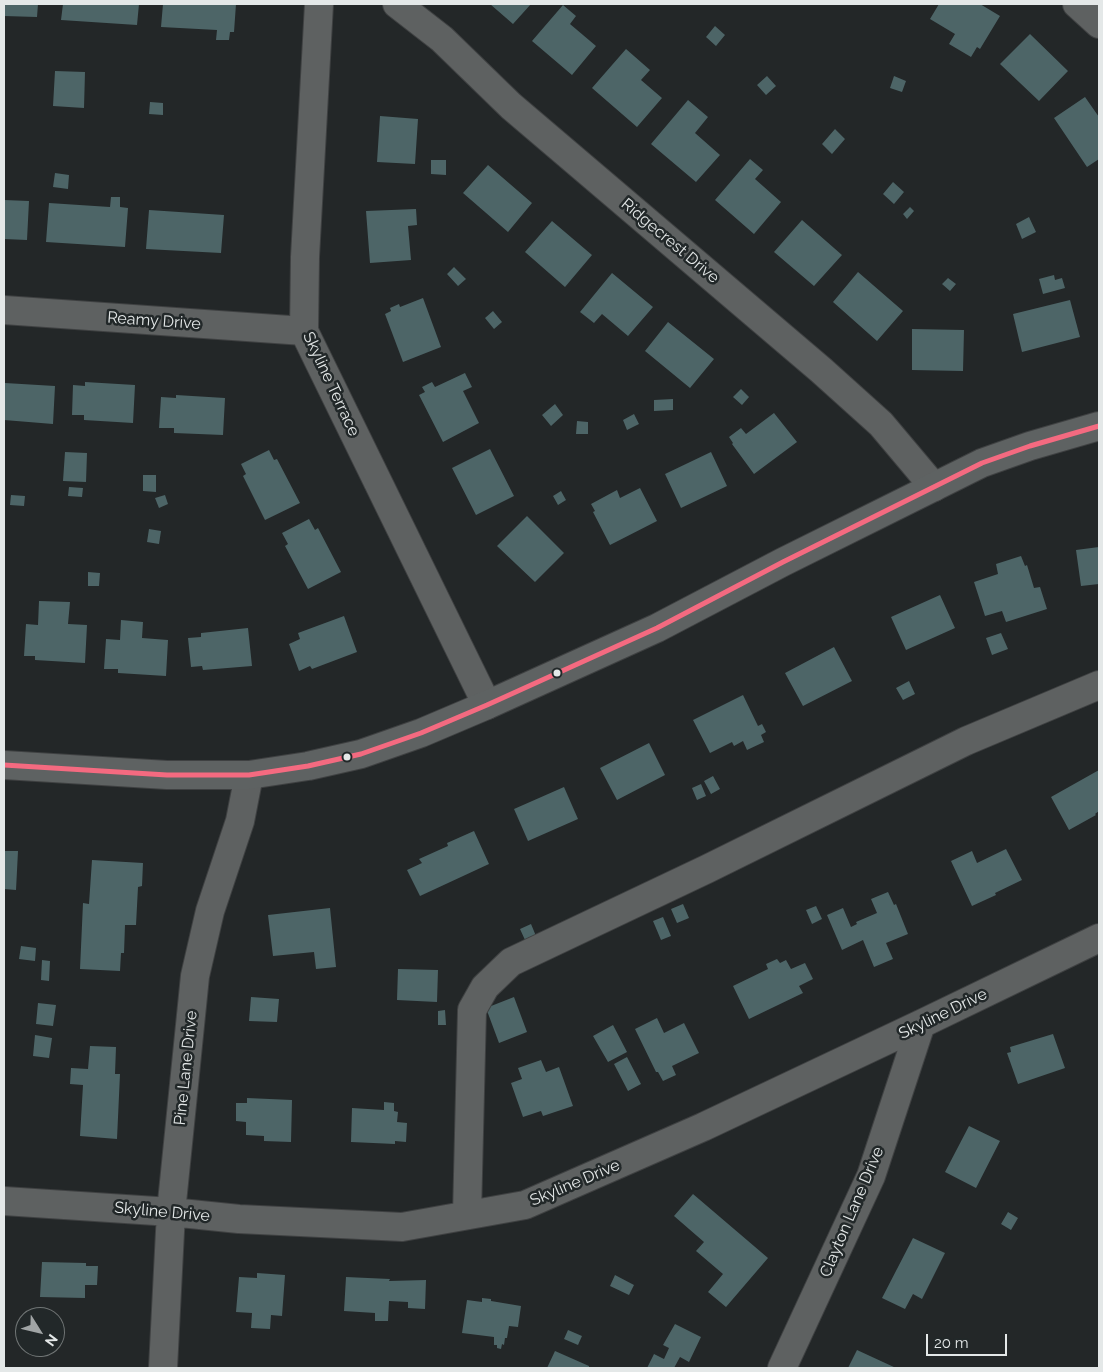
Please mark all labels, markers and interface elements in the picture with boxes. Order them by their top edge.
street label: Ridgecrest Drive [617,194,723,288]
street label: Reamy Drive [107,308,201,334]
street label: Skyline Terrace [298,329,364,439]
unlabelled marker [552,668,562,678]
unlabelled marker [342,752,352,762]
street label: Skyline Drive [896,984,990,1044]
street label: Pine Lane Drive [170,1010,202,1126]
street label: Clayton Lane Drive [816,1144,888,1280]
street label: Skyline Drive [527,1155,623,1211]
street label: Skyline Drive [114,1198,210,1226]
north arrow [15,1307,65,1357]
scale bar [928,1324,1009,1356]
text: N [42,1331,61,1349]
text: 20 m [934,1334,969,1352]

